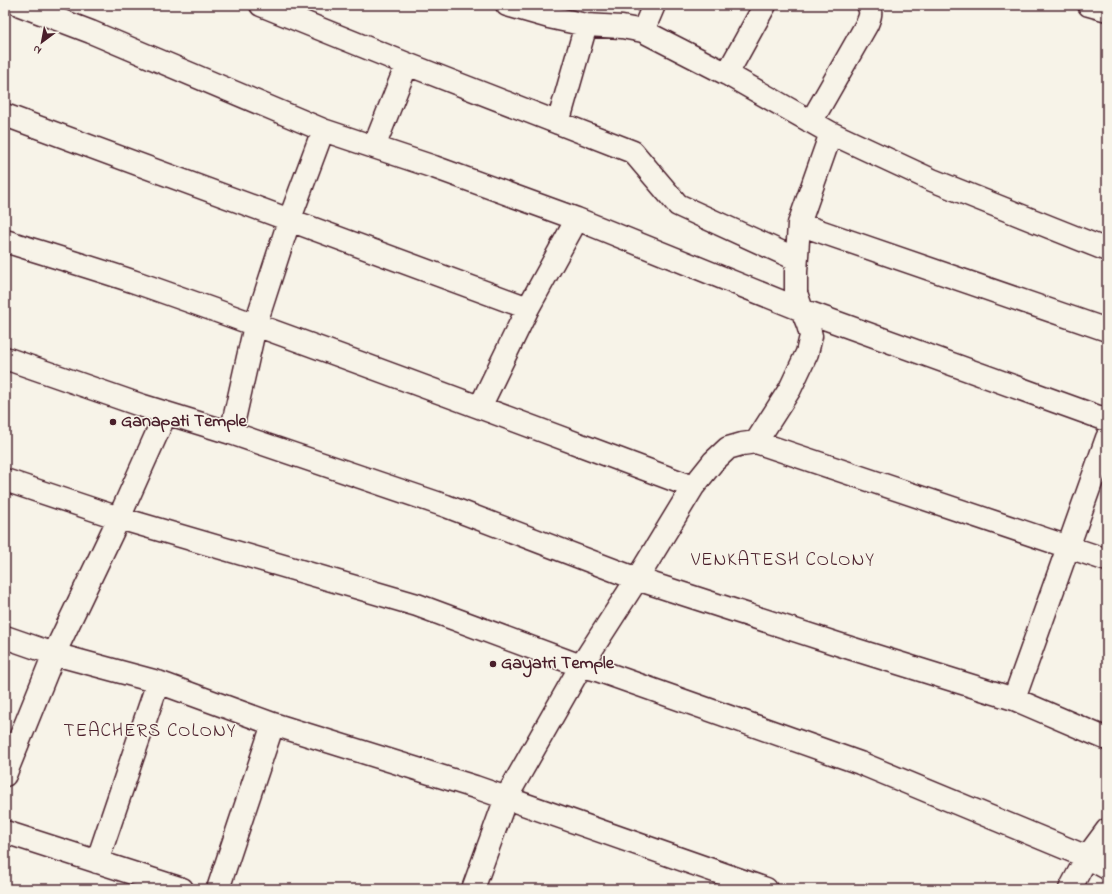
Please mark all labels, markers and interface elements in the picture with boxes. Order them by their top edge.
north arrow [22,22,62,62]
text: N [30,41,45,58]
place label: Ganapati Temple [121,409,248,435]
marker: Ganapati Temple [108,417,118,427]
district label: VENKATESH COLONY [690,547,875,574]
place label: Gayatri Temple [501,651,615,678]
marker: Gayatri Temple [488,659,498,669]
district label: TEACHERS COLONY [64,718,236,745]

